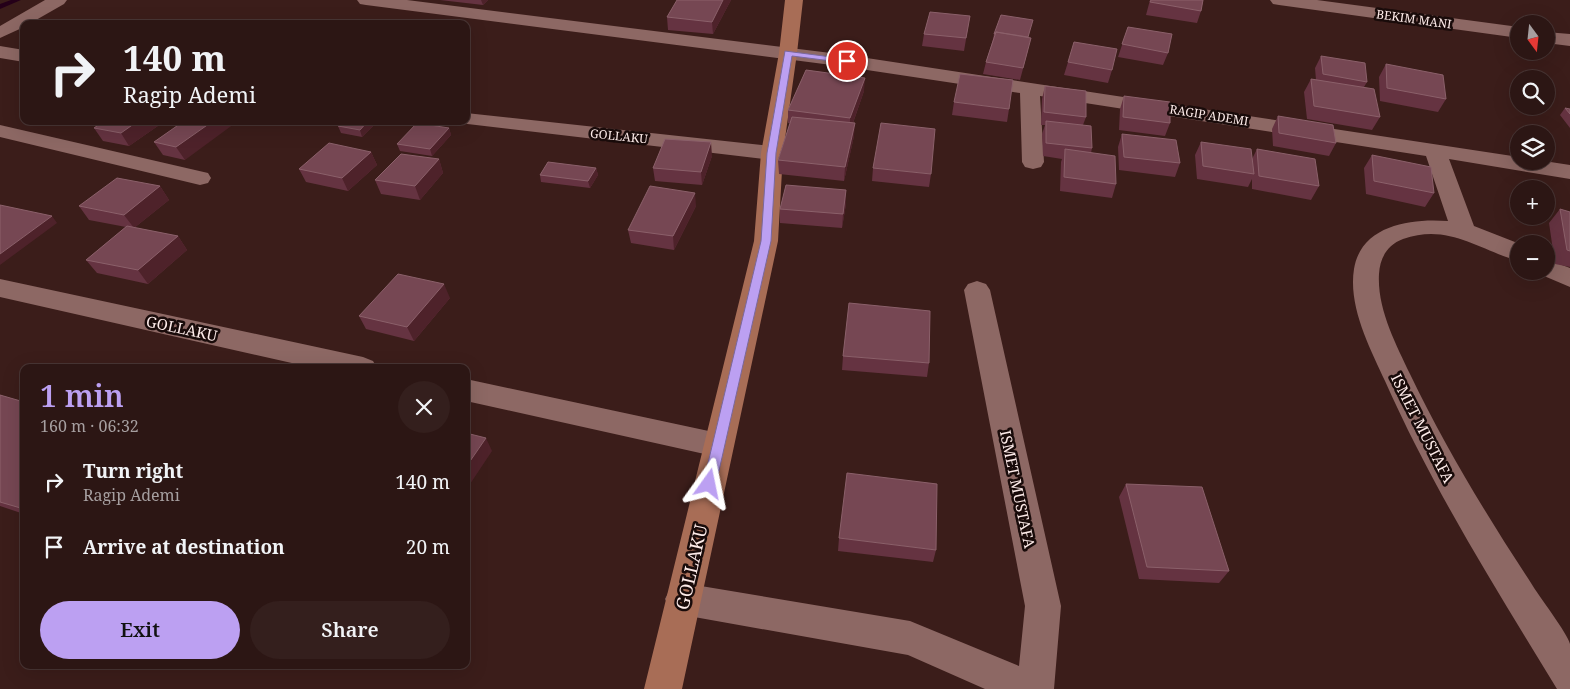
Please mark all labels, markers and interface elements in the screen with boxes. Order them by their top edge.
street label: BEKIM MANI [1375,5,1453,33]
north arrow [1510,15,1555,60]
map controls [1510,15,1555,280]
text: 140 m [123,34,226,81]
icon: right [40,40,105,105]
pin [826,40,868,82]
icon: arrive [833,47,861,75]
button: search [1510,70,1555,115]
text: Ragip Ademi [123,79,256,109]
street label: RAGIP ADEMI [1168,100,1250,130]
street label: GOLLAKU [589,125,649,148]
button: layers [1510,125,1555,170]
button: + [1510,180,1555,225]
button: − [1510,235,1555,280]
street label: GOLLAKU [145,311,220,345]
street label: ISMET MUSTAFA [1387,370,1459,486]
text: 1 min [40,375,124,416]
button: close [398,381,450,433]
text: 160 m · 06:32 [40,415,139,437]
street label: ISMET MUSTAFA [996,428,1040,550]
position arrow [682,457,734,509]
text: Turn right [83,458,183,484]
icon: right [40,468,68,496]
text: 140 m [395,469,450,495]
text: Ragip Ademi [83,484,180,506]
street label: GOLLAKU [670,522,712,612]
icon: arrive [40,533,68,561]
text: Arrive at destination [83,534,285,560]
text: 20 m [406,534,450,560]
button: Exit [40,601,240,659]
button: Share [250,601,450,659]

